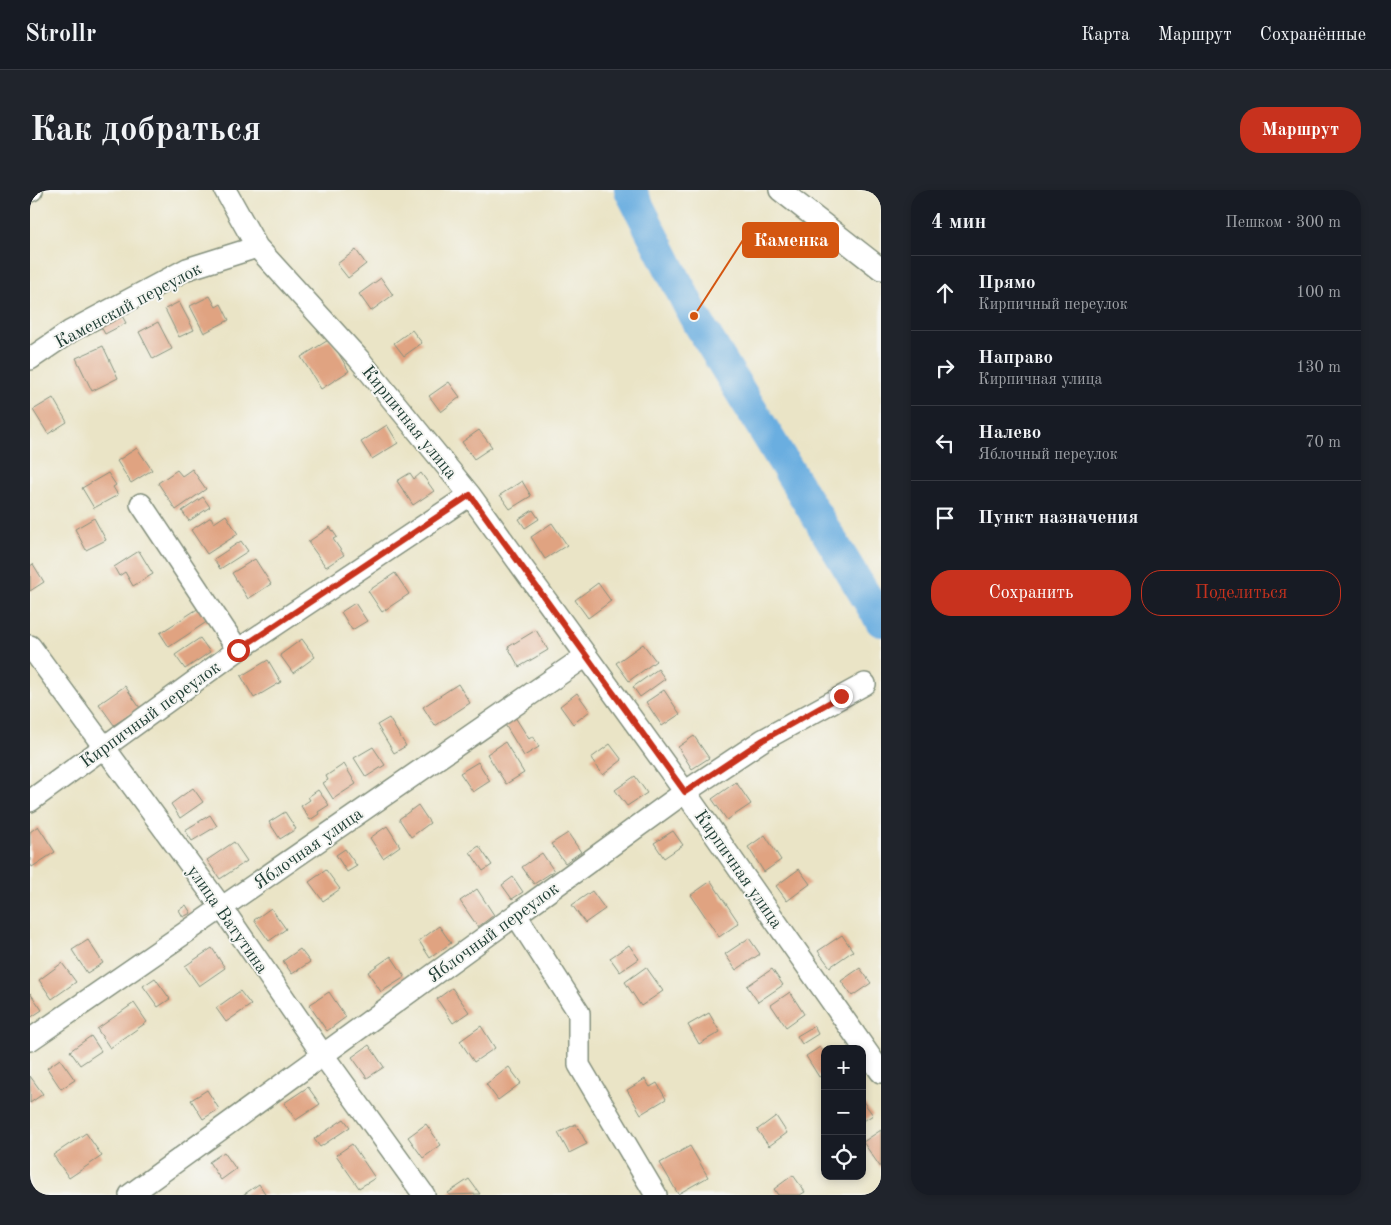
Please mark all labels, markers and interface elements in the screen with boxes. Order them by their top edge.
text: Strollr [25,23,96,47]
text: Карта [1081,26,1130,44]
text: Маршрут [1158,26,1232,44]
text: Сохранённые [1260,26,1366,44]
button: Маршрут [1240,107,1361,153]
text: Как добраться [30,113,261,148]
text: 4 мин [931,212,986,233]
text: Пешком · 300 m [1225,215,1341,231]
callout: Каменка [743,223,838,257]
text: Каменка [753,232,829,251]
street label: Каменский переулок [52,260,205,352]
text: Прямо [978,274,1036,293]
icon: ahead [931,279,959,307]
text: 100 m [1296,285,1341,301]
text: Кирпичный переулок [978,297,1128,313]
text: Направо [978,349,1053,368]
icon: right [931,354,959,382]
text: 130 m [1296,360,1341,376]
street label: Кирпичная улица [358,363,460,483]
text: Кирпичная улица [978,372,1102,388]
text: Налево [978,424,1041,443]
icon: left [931,429,959,457]
text: 70 m [1305,435,1341,451]
text: Яблочный переулок [978,447,1118,463]
icon: arrive [931,504,959,532]
text: Пункт назначения [978,509,1138,528]
button: Сохранить [931,570,1131,616]
button: Поделиться [1141,570,1341,616]
route start [227,639,250,662]
street label: Кирпичный переулок [77,658,224,772]
route end [830,685,853,708]
street label: Яблочная улица [251,804,367,893]
street label: Кирпичная улица [691,807,786,932]
street label: улица Ватутина [183,862,271,977]
street label: Яблочный переулок [425,879,562,986]
map controls [821,1045,866,1180]
button: + [821,1045,866,1090]
button: − [821,1090,866,1135]
button: locate [821,1135,866,1180]

